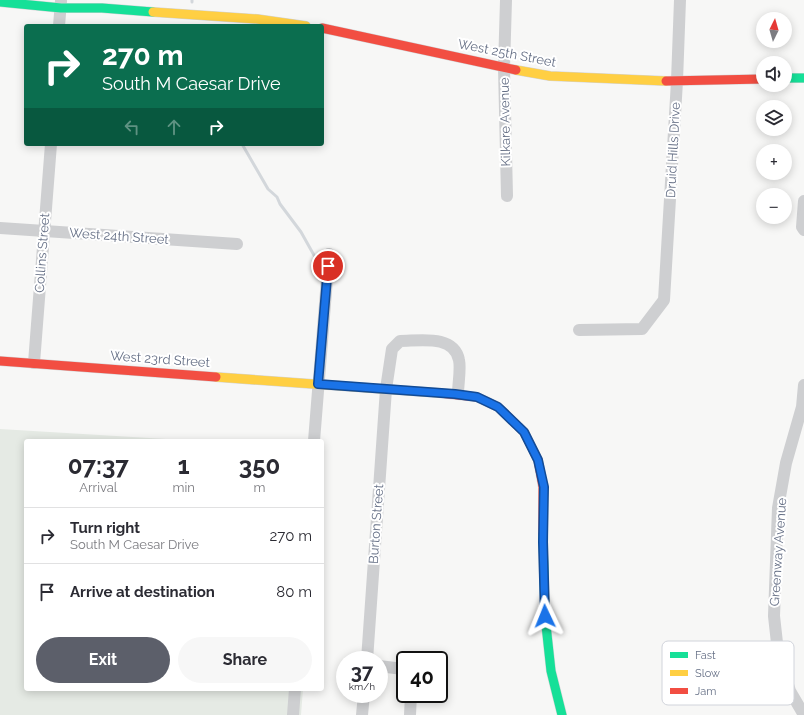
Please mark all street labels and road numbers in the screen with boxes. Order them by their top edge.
street label: West 25th Street [457,36,558,70]
street label: Kilkare Avenue [497,77,513,167]
street label: Druid Hills Drive [663,101,683,198]
street label: Collins Street [32,212,52,293]
street label: West 24th Street [69,225,170,247]
street label: West 23rd Street [110,348,211,370]
street label: Burton Street [366,483,386,564]
street label: Greenway Avenue [767,497,789,607]

